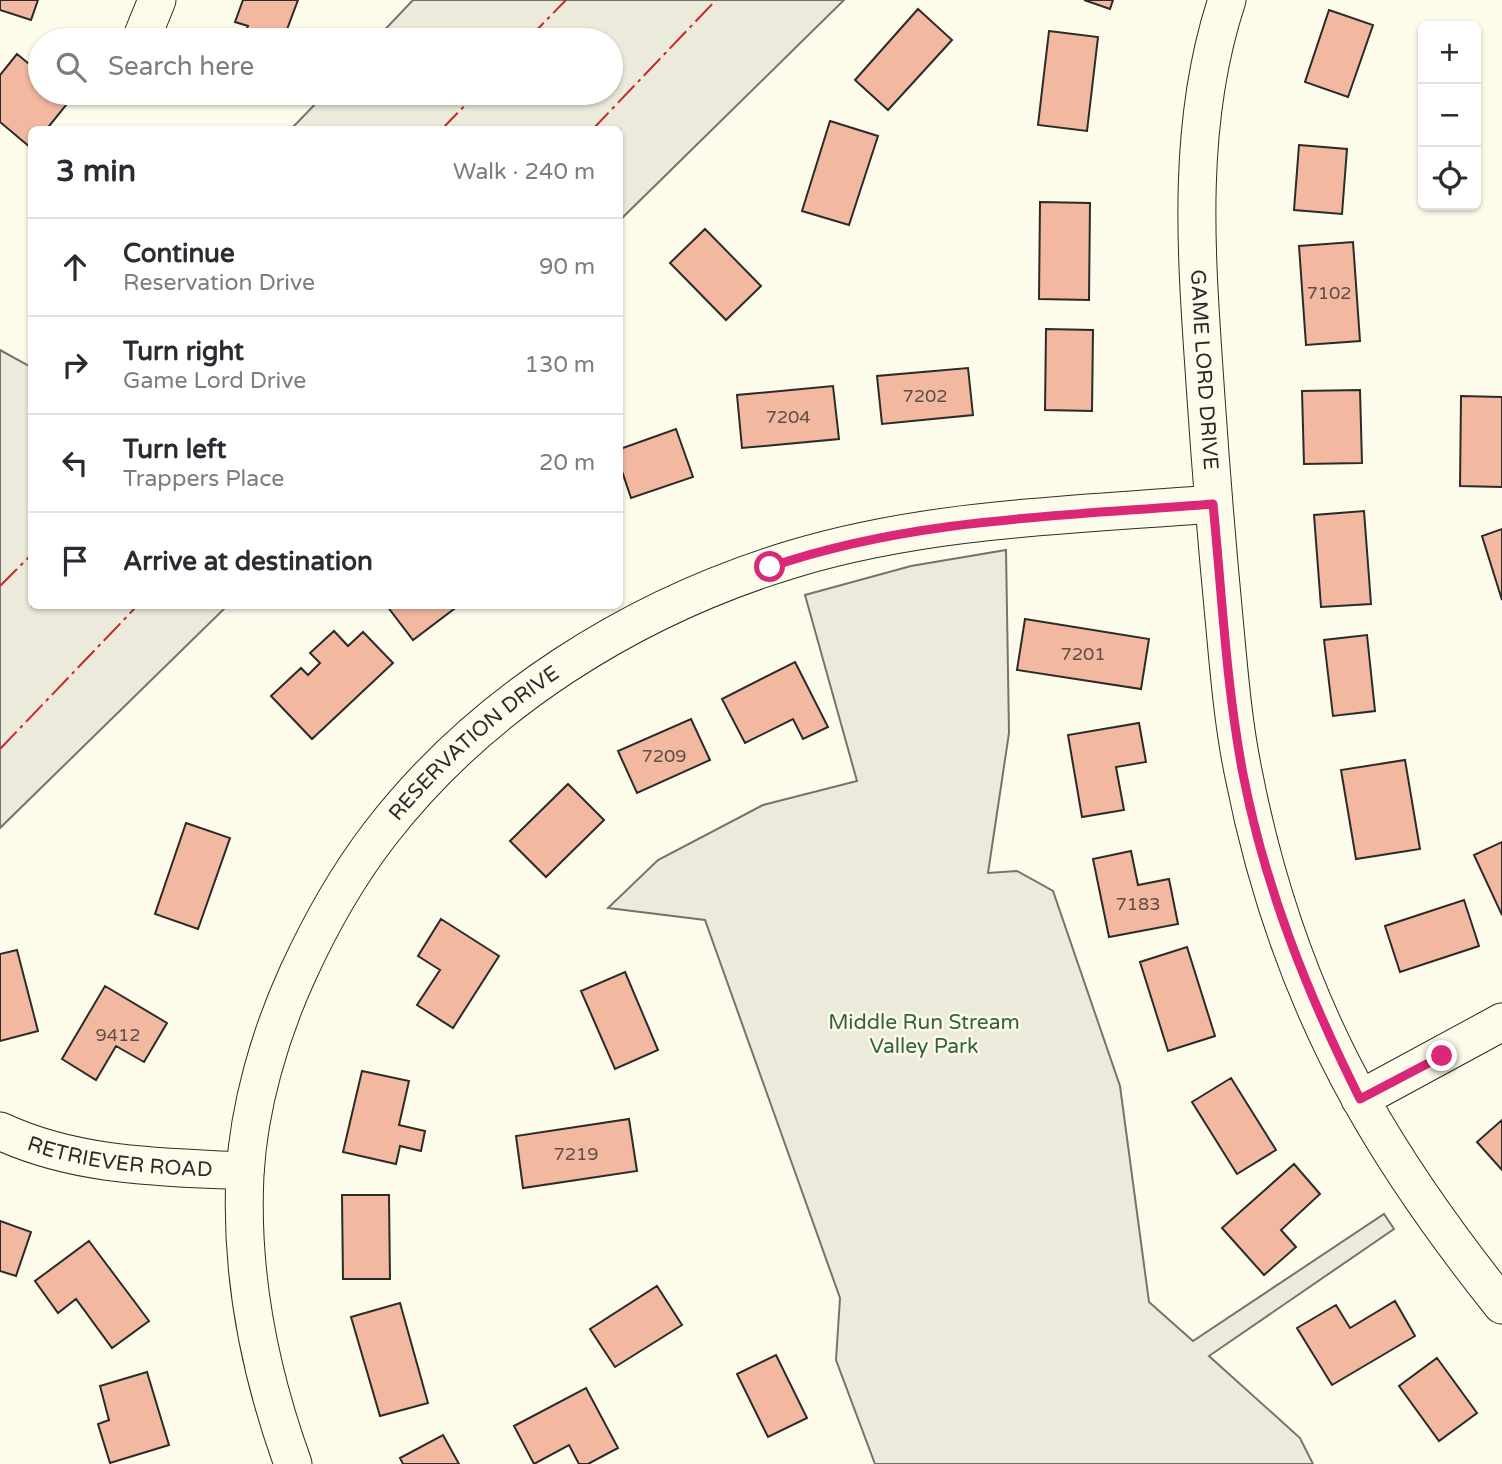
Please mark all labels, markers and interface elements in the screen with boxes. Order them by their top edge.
map controls [1418,21,1481,210]
button: + [1418,21,1481,84]
search box [28,28,623,105]
icon: search [52,48,90,86]
text: Search here [108,51,254,82]
button: − [1418,84,1481,147]
button: locate [1418,147,1481,210]
text: 3 min [56,153,136,190]
text: Walk · 240 m [453,158,595,186]
text: Continue [123,238,235,269]
icon: ahead [56,248,94,286]
text: 90 m [539,253,595,281]
text: Reservation Drive [123,269,315,297]
street label: GAME LORD DRIVE [1185,269,1223,471]
house number: 7102 [1306,282,1352,304]
text: Turn right [123,336,244,367]
icon: right [56,346,94,384]
text: 130 m [525,351,595,379]
text: Game Lord Drive [123,367,306,395]
house number: 7202 [902,385,948,407]
house number: 7204 [765,406,811,428]
text: Turn left [123,434,226,465]
icon: left [56,444,94,482]
text: 20 m [539,449,595,477]
text: Trappers Place [123,465,284,493]
icon: arrive [56,542,94,580]
text: Arrive at destination [123,546,373,577]
route start [754,551,785,582]
house number: 7201 [1060,643,1106,665]
street label: RESERVATION DRIVE [384,661,564,826]
house number: 7209 [641,745,687,767]
house number: 7183 [1115,893,1161,915]
park label: Middle Run Stream Valley Park [828,1010,1020,1059]
house number: 9412 [95,1024,141,1046]
route end [1426,1040,1457,1071]
street label: RETRIEVER ROAD [24,1131,213,1183]
house number: 7219 [553,1143,599,1165]

